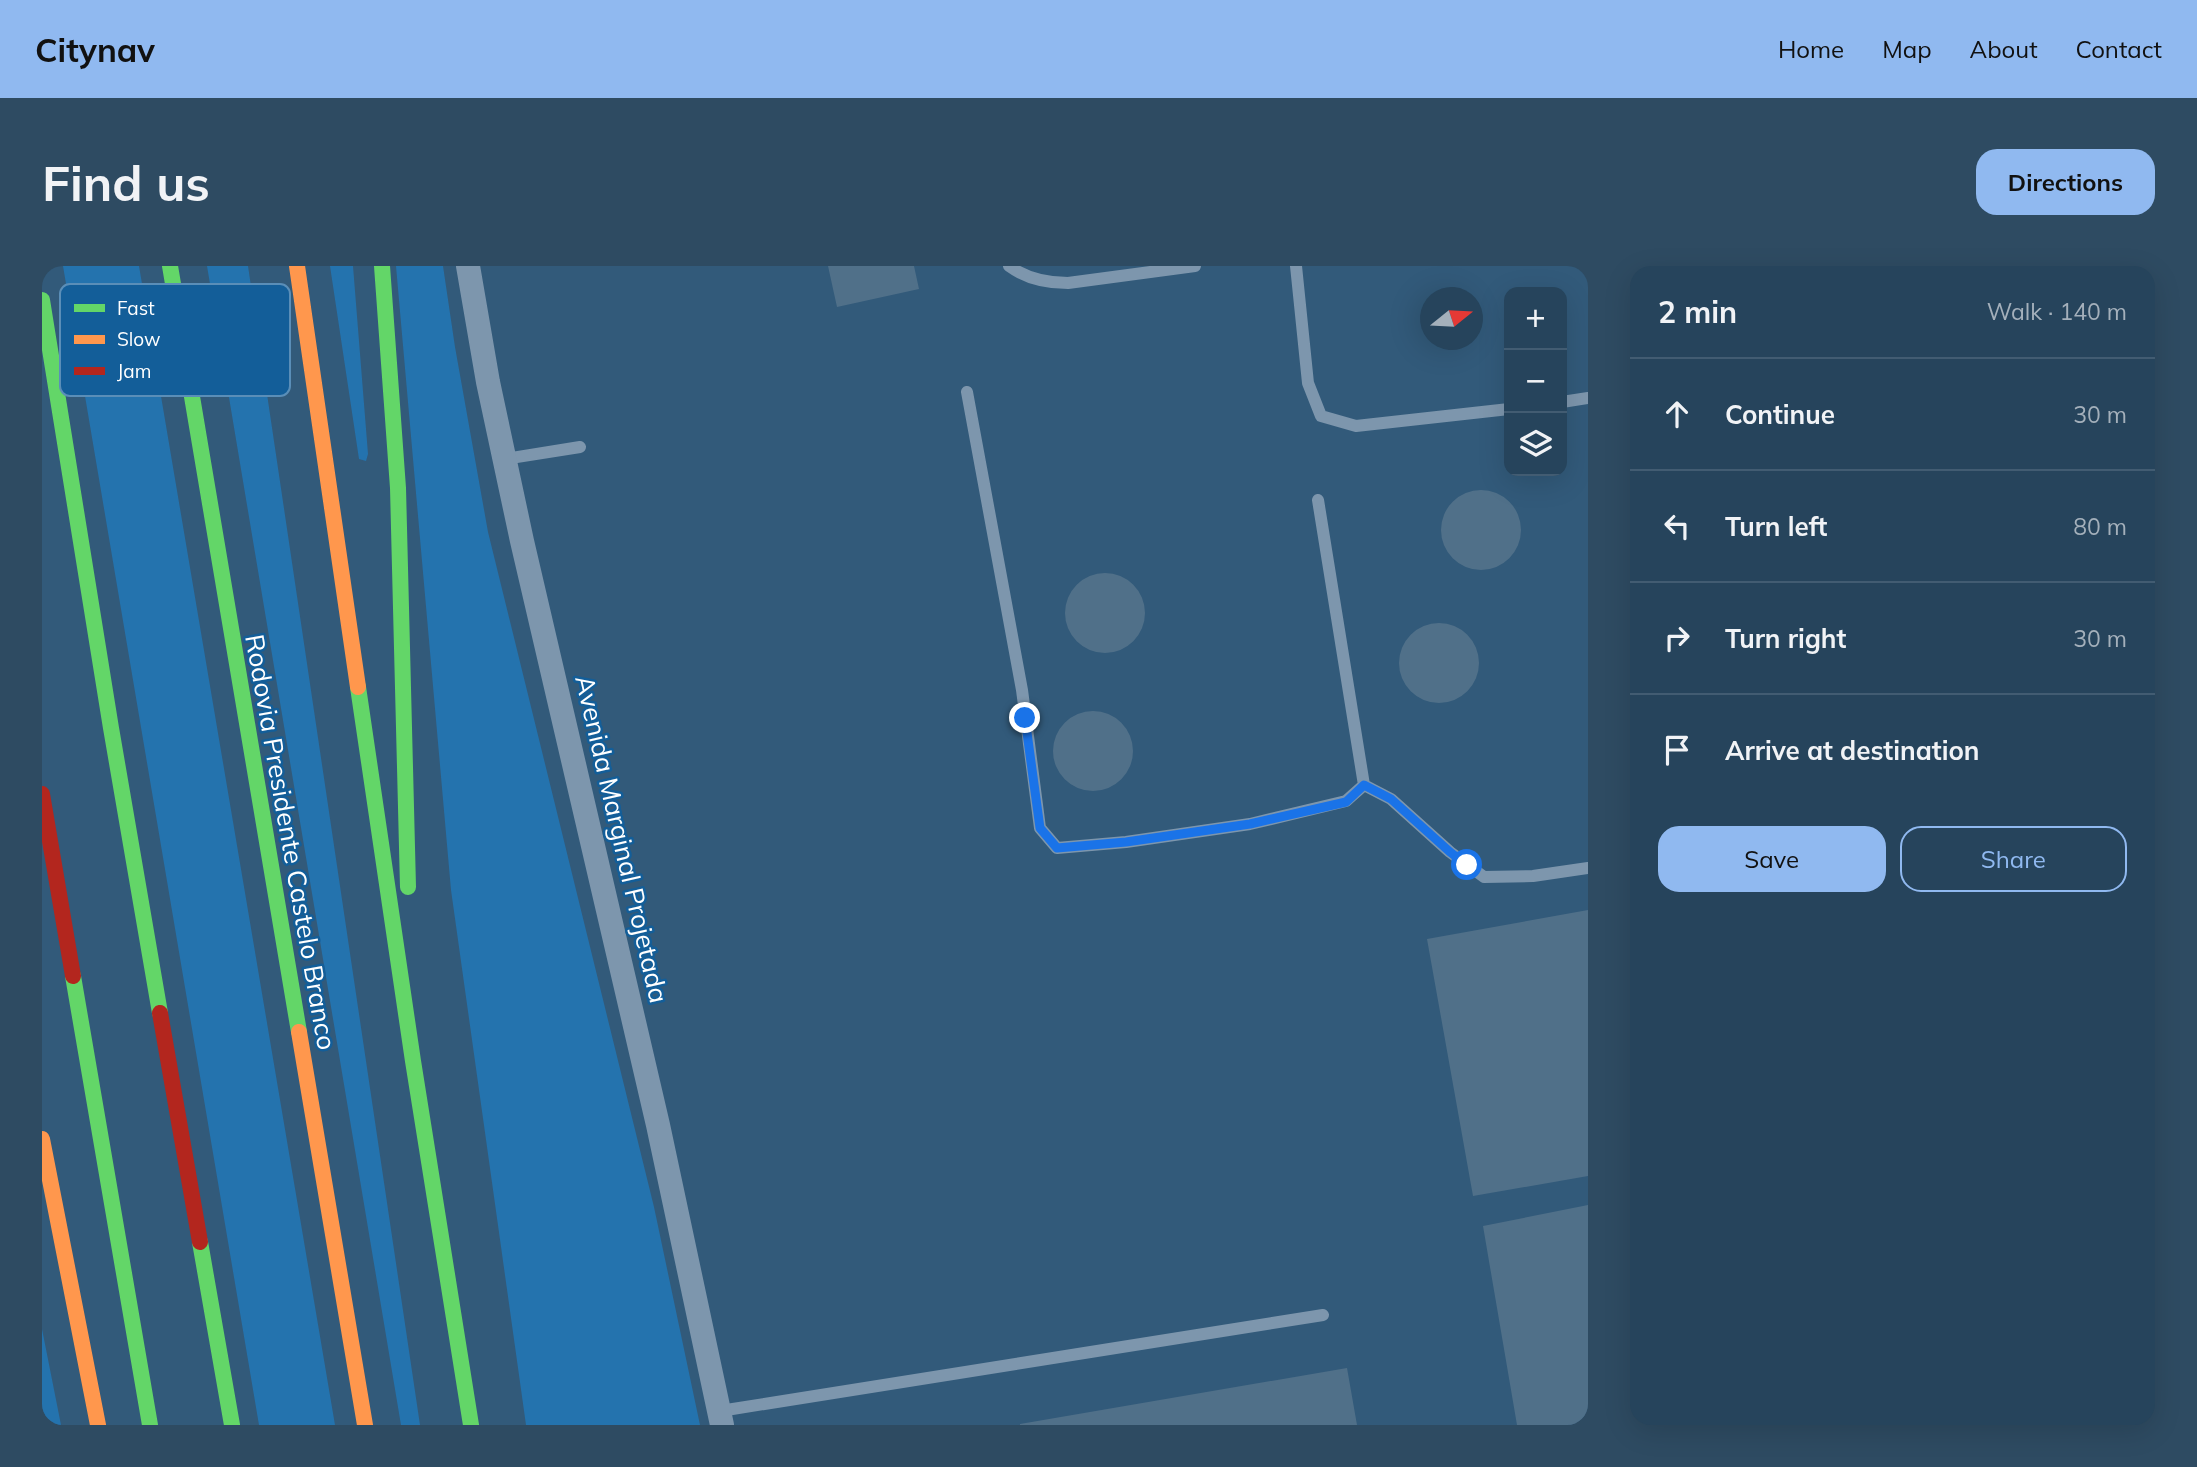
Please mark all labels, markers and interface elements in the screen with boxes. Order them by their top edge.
text: Citynav [35,29,155,70]
text: Home [1778,34,1844,64]
text: Map [1882,34,1932,64]
text: About [1970,34,2038,64]
text: Contact [2076,34,2162,64]
button: Directions [1976,149,2155,215]
text: Find us [42,152,210,213]
legend [60,284,290,396]
north arrow [1420,287,1483,350]
map controls [1504,287,1567,476]
button: + [1504,287,1567,350]
text: 2 min [1658,293,1737,331]
text: Fast [117,296,155,320]
text: Walk · 140 m [1987,297,2127,326]
text: Slow [117,327,161,351]
button: − [1504,350,1567,413]
text: Jam [117,359,151,383]
icon: ahead [1658,395,1696,433]
text: Continue [1725,398,1835,431]
text: 30 m [2073,400,2127,429]
button: layers [1504,413,1567,476]
icon: left [1658,507,1696,545]
text: Turn left [1725,510,1827,543]
text: 80 m [2073,512,2127,541]
icon: right [1658,619,1696,657]
text: Turn right [1725,622,1846,655]
text: 30 m [2073,624,2127,653]
street label: Rodovia Presidente Castelo Branco [238,632,344,1052]
street label: Avenida Marginal Projetada [568,672,676,1006]
route end [1009,702,1040,733]
icon: arrive [1658,731,1696,769]
text: Arrive at destination [1725,734,1980,767]
button: Save [1658,826,1886,892]
button: Share [1900,826,2127,892]
route start [1451,849,1482,880]

